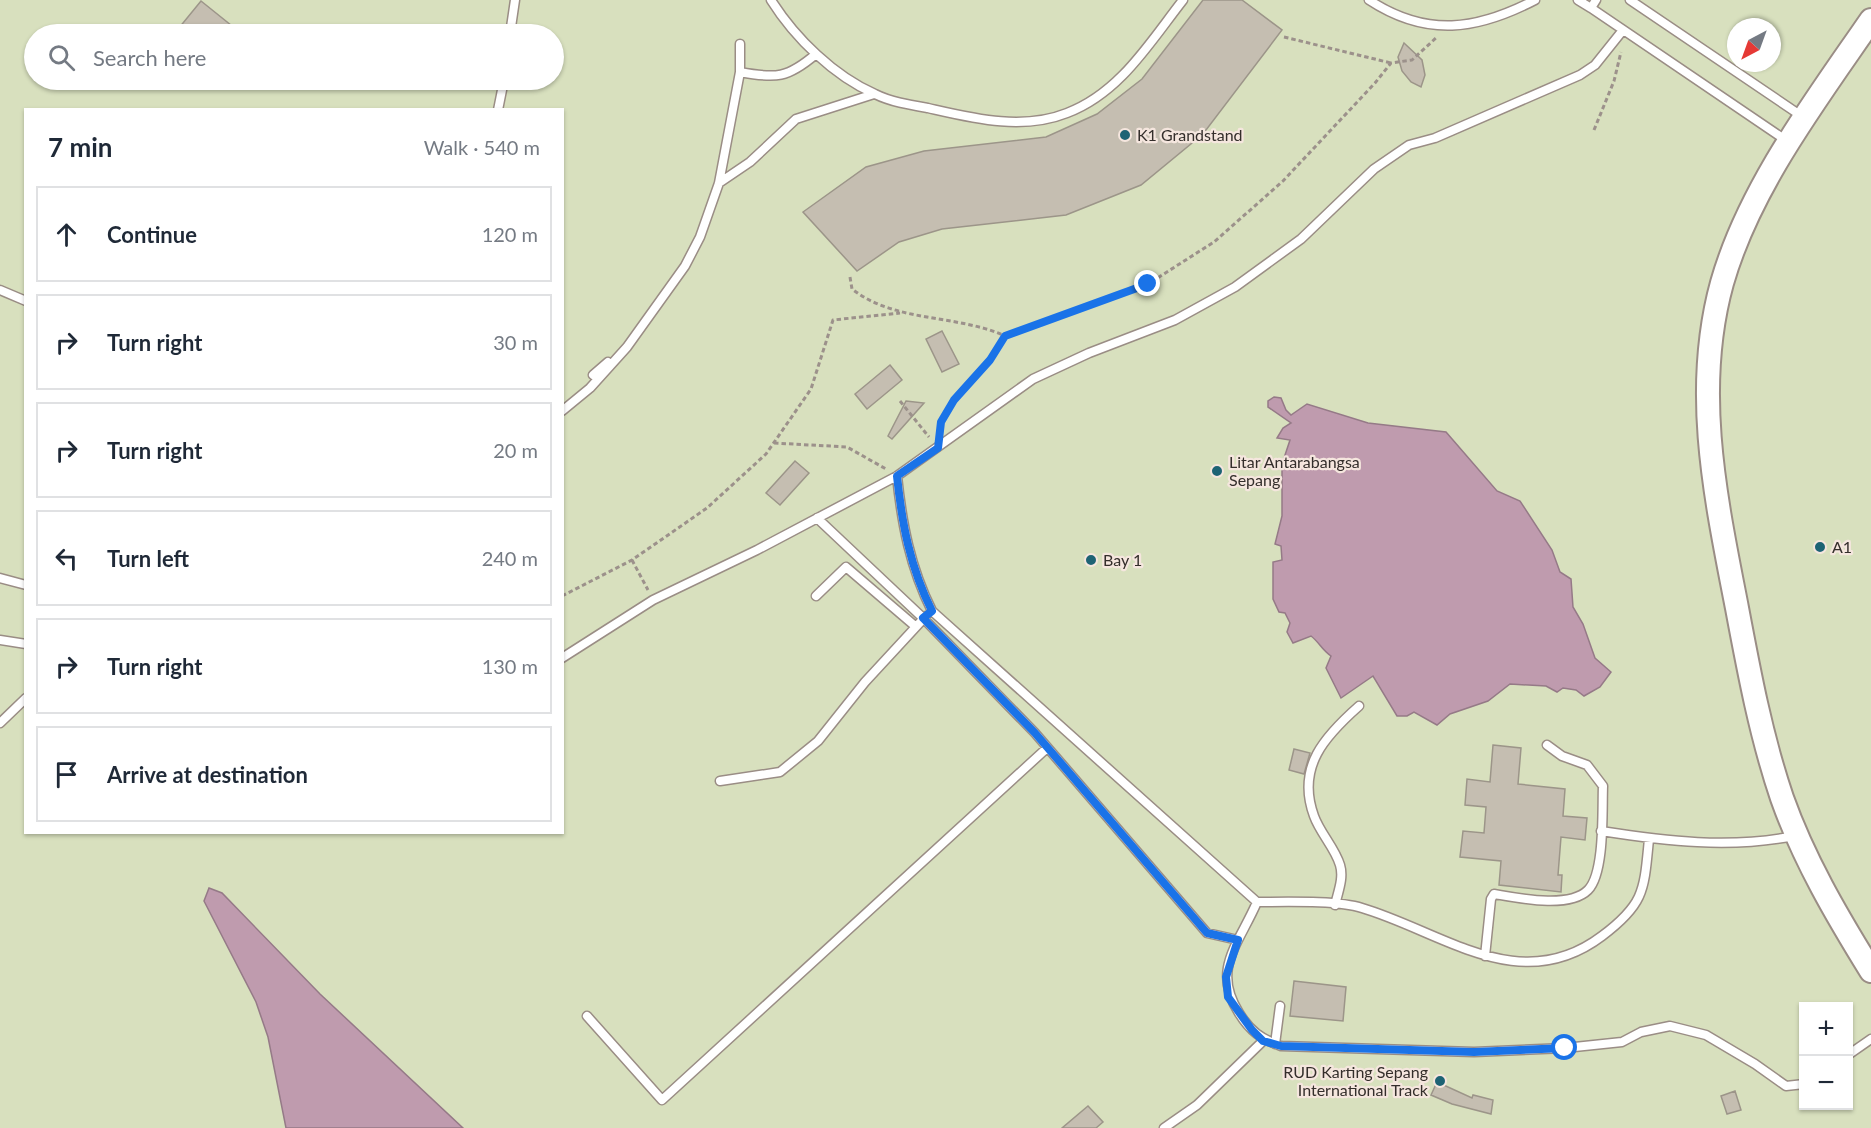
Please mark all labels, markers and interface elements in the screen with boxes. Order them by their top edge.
north arrow [1727,18,1781,72]
search box [24,24,564,90]
icon: search [45,41,78,74]
text: Search here [93,44,206,71]
place label: K1 Grandstand [1137,125,1243,144]
marker: K1 Grandstand [1118,128,1132,142]
text: 7 min [48,131,112,163]
text: Walk · 540 m [424,135,540,159]
icon: ahead [50,218,83,251]
text: Continue [107,221,197,248]
text: 120 m [482,222,538,246]
route end [1134,270,1160,296]
icon: right [50,326,83,359]
text: Turn right [107,329,202,356]
text: 30 m [493,330,538,354]
icon: right [50,434,83,467]
text: Turn right [107,437,202,464]
text: 20 m [493,438,538,462]
place label: Litar Antarabangsa Sepang [1229,452,1360,489]
marker: Litar Antarabangsa Sepang [1210,464,1224,478]
place label: A1 [1832,537,1852,556]
marker: A1 [1813,540,1827,554]
icon: left [50,542,83,575]
text: Turn left [107,545,189,572]
text: 240 m [482,546,538,570]
place label: Bay 1 [1103,550,1142,569]
marker: Bay 1 [1084,553,1098,567]
icon: right [50,650,83,683]
text: Turn right [107,653,202,680]
text: 130 m [482,654,538,678]
icon: arrive [50,758,83,791]
text: Arrive at destination [107,761,308,788]
map controls [1799,1002,1853,1110]
button: + [1799,1002,1853,1056]
route start [1551,1034,1577,1060]
button: − [1799,1056,1853,1110]
place label: RUD Karting Sepang International Track [1283,1062,1429,1099]
marker: RUD Karting Sepang International Track [1433,1074,1447,1088]

